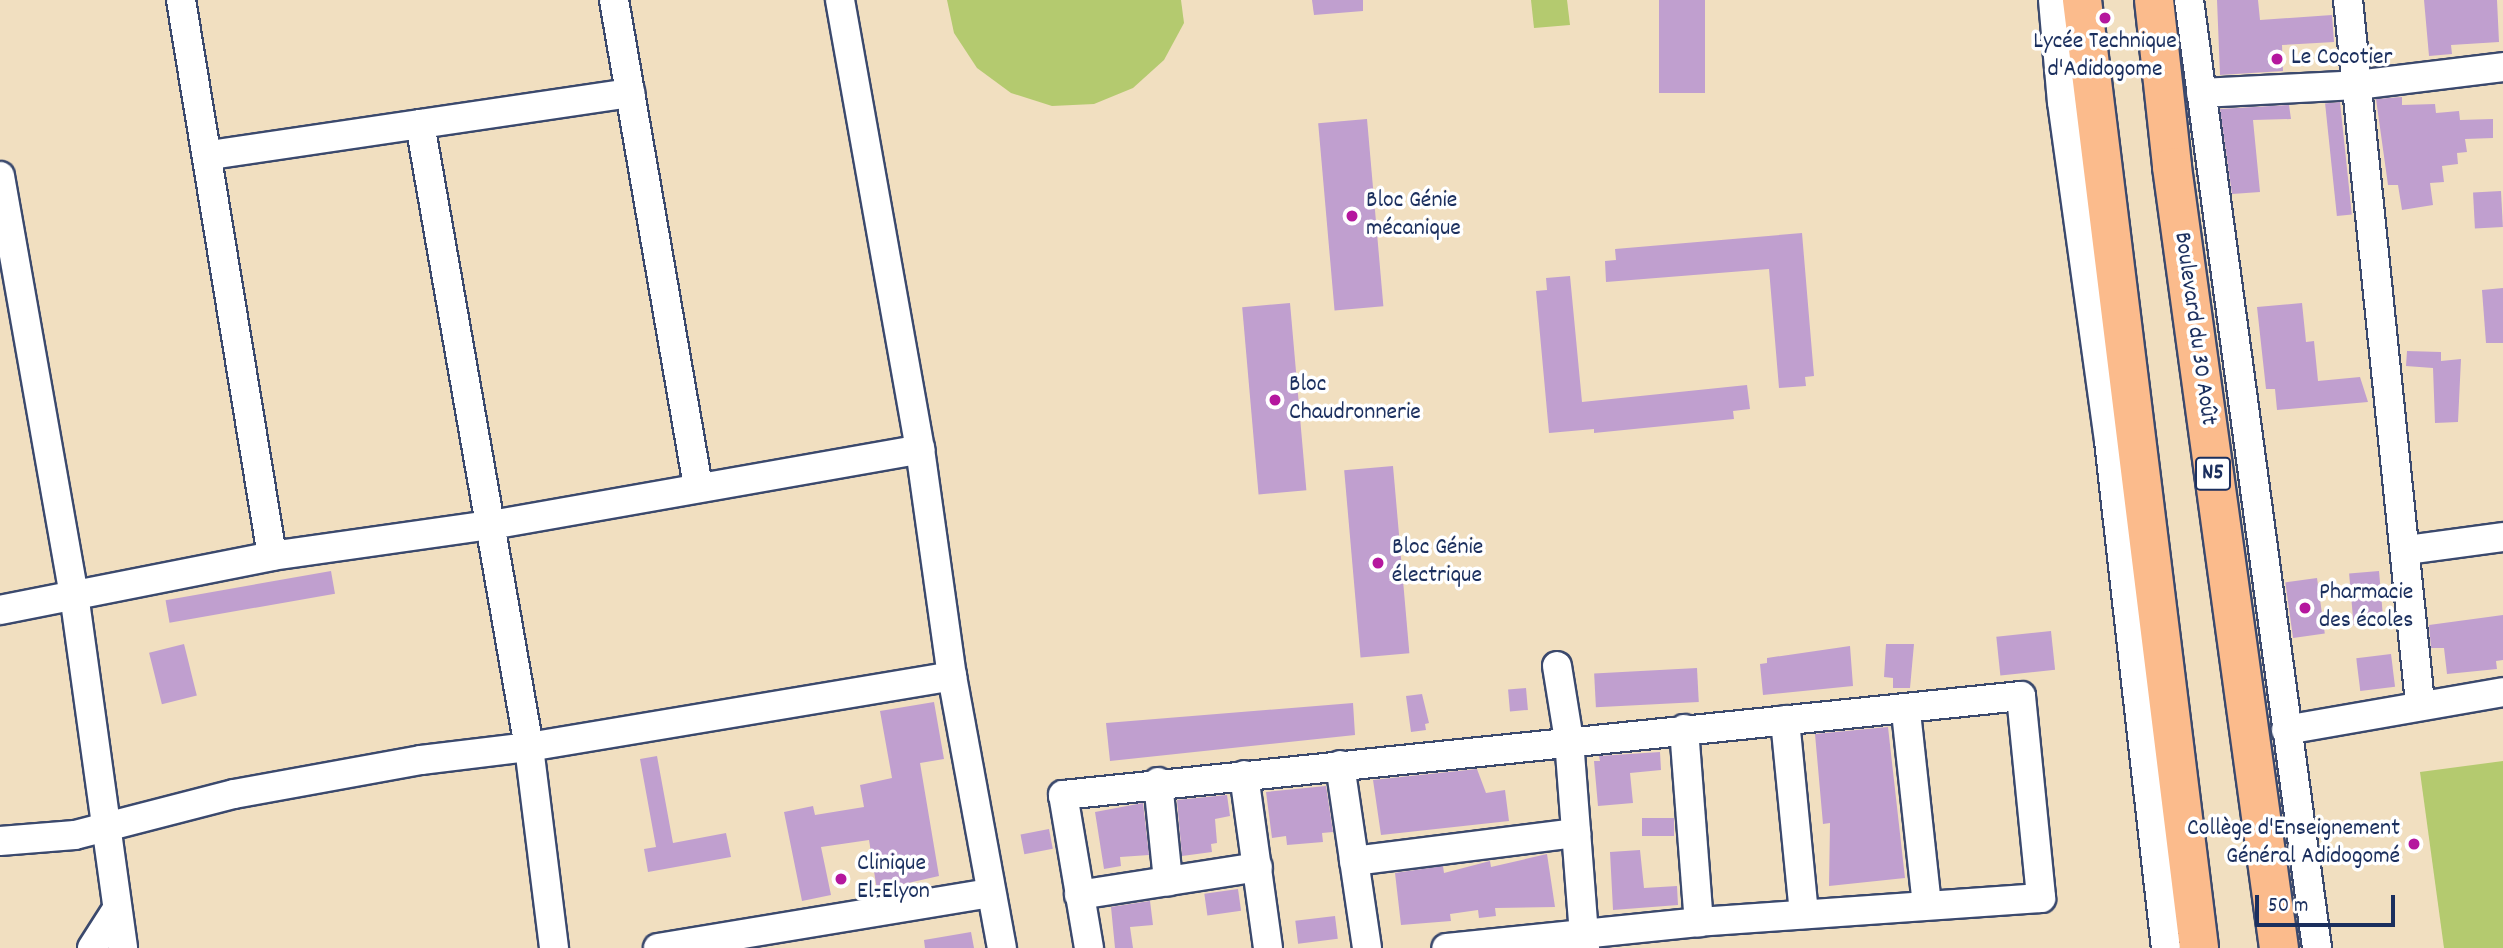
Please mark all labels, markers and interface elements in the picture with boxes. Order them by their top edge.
marker: Lycée Technique d'Adidogome [2097,10,2113,26]
place label: Lycée Technique d'Adidogome [2033,29,2177,85]
place label: Le Cocotier [2291,45,2392,73]
marker: Le Cocotier [2269,51,2285,67]
place label: Bloc Génie mécanique [1366,188,1461,244]
marker: Bloc Génie mécanique [1344,208,1360,224]
street label: Boulevard du 30 Août [2166,230,2222,428]
place label: Bloc Chaudronnerie [1289,372,1421,428]
marker: Bloc Chaudronnerie [1267,392,1283,408]
road number: N5 [2194,454,2232,494]
place label: Bloc Génie électrique [1392,535,1483,591]
marker: Bloc Génie électrique [1370,555,1386,571]
place label: Pharmacie des écoles [2319,580,2413,636]
marker: Pharmacie des écoles [2297,600,2313,616]
place label: Collège d'Enseignement Général Adidogomé [2187,816,2400,872]
marker: Collège d'Enseignement Général Adidogomé [2406,836,2422,852]
place label: Clinique El-Elyon [857,851,930,907]
marker: Clinique El-Elyon [831,869,851,889]
scale bar [2258,881,2398,925]
text: 50 m [2268,892,2308,922]

